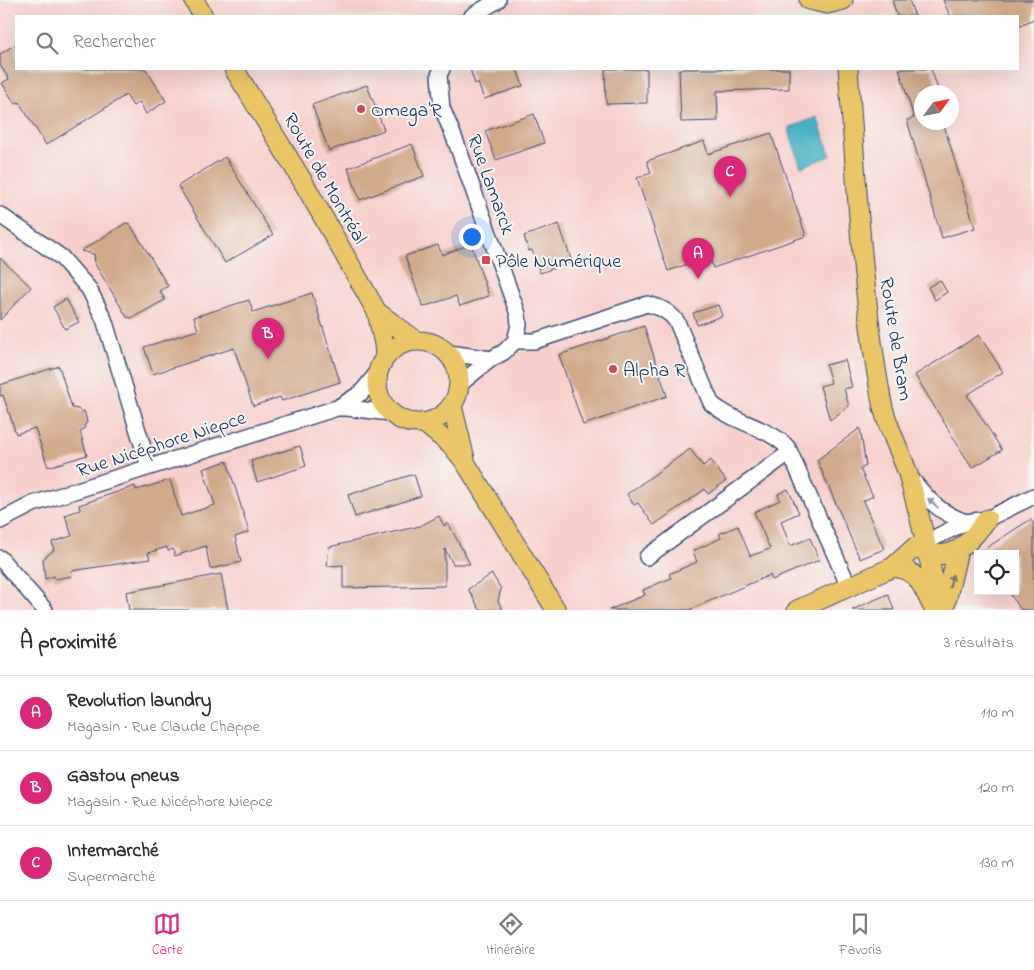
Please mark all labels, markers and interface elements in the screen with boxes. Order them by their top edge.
search box [15,15,1019,70]
icon: search [33,29,61,57]
text: Rechercher [73,29,156,56]
north arrow [914,85,959,130]
place label: Omega'R [371,97,442,127]
marker: Omega'R [355,103,367,115]
street label: Route de Montréal [274,108,373,250]
street label: Rue Lamarck [458,131,521,239]
pin: C [714,156,746,197]
your location [459,224,485,250]
pin: A [682,238,714,279]
place label: Pôle Numérique [496,248,621,277]
marker: Pôle Numérique [480,254,492,266]
street label: Route de Bram [870,276,919,403]
pin: B [252,318,284,359]
place label: Alpha R [623,357,686,386]
marker: Alpha R [607,363,619,375]
street label: Rue Nicéphore Niepce [73,404,250,486]
one-way arrow [927,497,939,509]
map controls [974,550,1019,595]
button: locate [974,550,1019,595]
one-way arrow [947,573,955,588]
text: À proximité [20,628,117,658]
text: 3 résultats [944,631,1014,655]
text: Revolution laundry [67,688,211,715]
text: A [31,701,41,725]
text: 110 m [980,701,1014,725]
text: Magasin · Rue Claude Chappe [67,715,260,739]
text: Gastou pneus [67,763,179,790]
text: B [31,776,41,800]
text: 120 m [978,776,1014,800]
text: Magasin · Rue Nicéphore Niepce [67,790,273,814]
text: Intermarché [67,838,159,865]
text: C [32,851,40,875]
text: 130 m [979,851,1014,875]
text: Supermarché [67,865,155,889]
tab: Carte [152,910,182,961]
tab: Itinéraire [486,910,535,961]
tab: Favoris [839,910,882,961]

